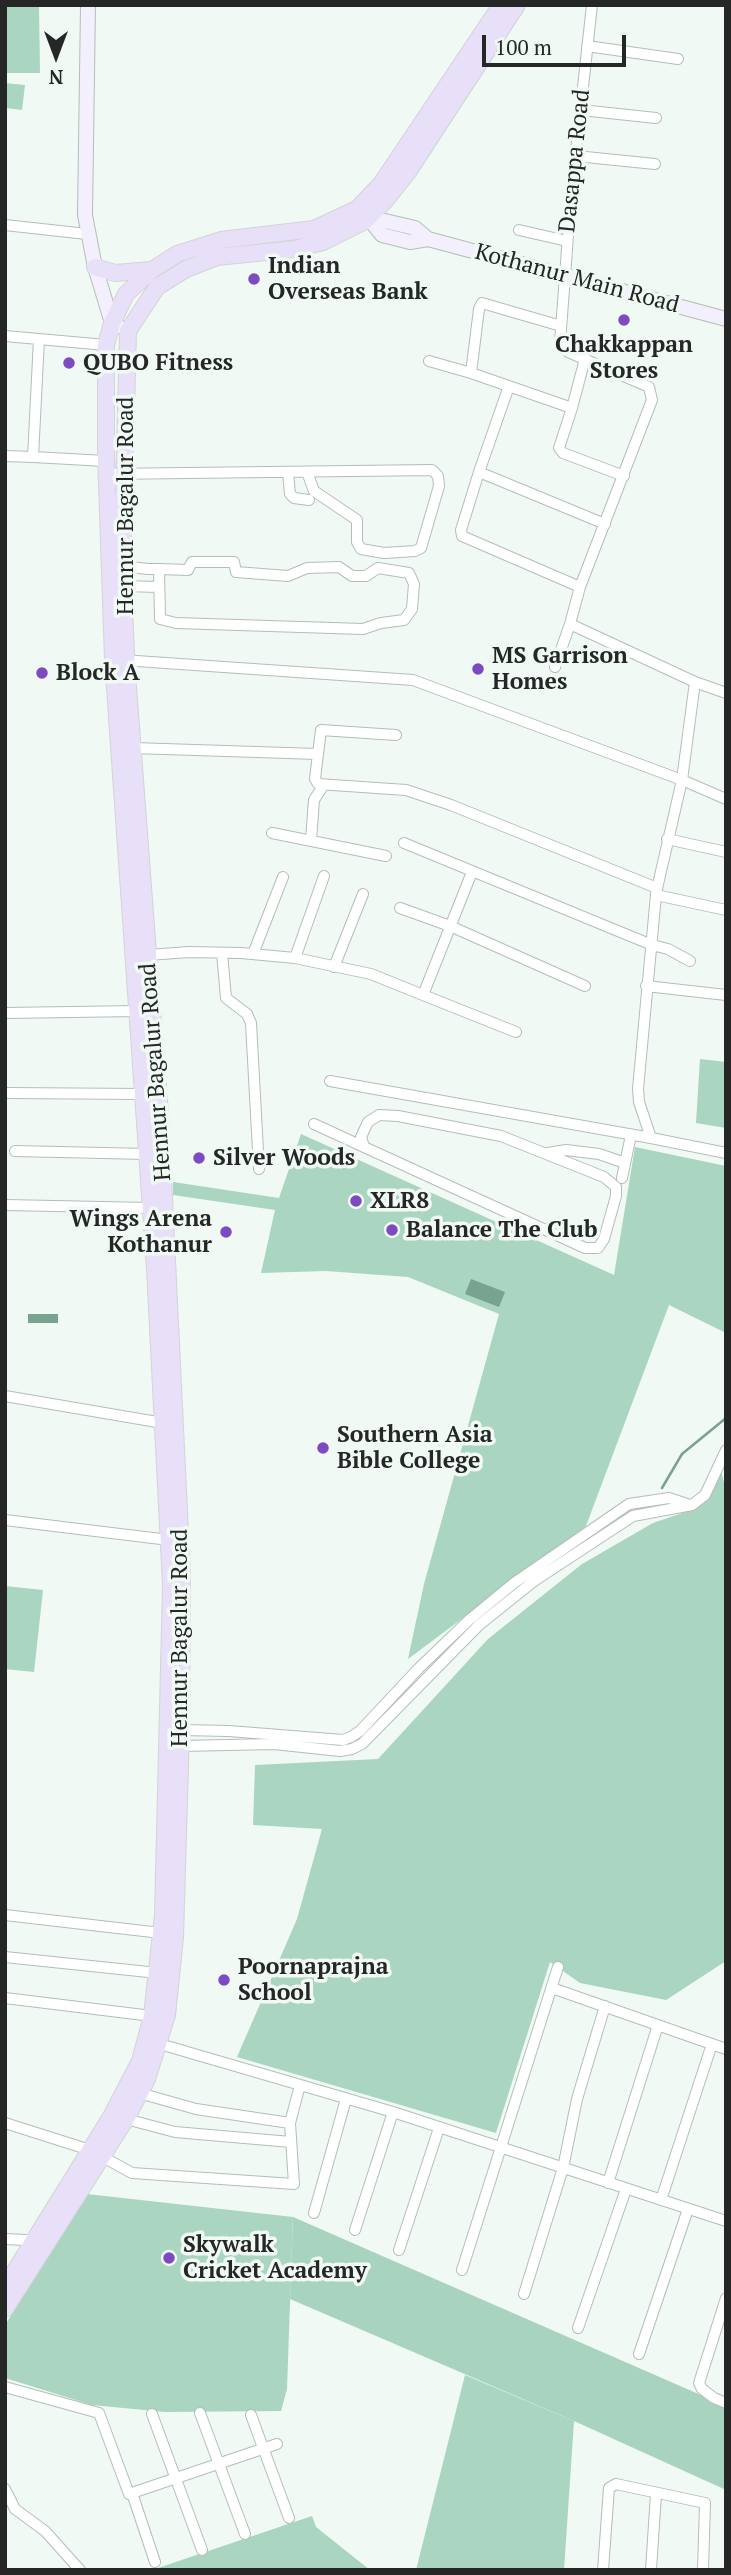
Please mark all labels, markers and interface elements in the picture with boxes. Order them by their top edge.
north arrow [21,21,91,91]
scale bar [486,21,630,65]
text: 100 m [495,33,552,61]
text: N [49,65,63,90]
street label: Dasappa Road [554,88,596,234]
street label: Kothanur Main Road [472,238,682,320]
place label: Indian Overseas Bank [268,252,428,306]
marker: Indian Overseas Bank [246,271,262,287]
marker: Chakkappan Stores [616,312,632,328]
place label: Chakkappan Stores [555,331,693,385]
place label: QUBO Fitness [83,349,233,377]
marker: QUBO Fitness [61,355,77,371]
street label: Hennur Bagalur Road [112,397,140,615]
place label: MS Garrison Homes [492,642,628,696]
place label: Block A [56,659,140,687]
marker: MS Garrison Homes [470,661,486,677]
marker: Block A [34,665,50,681]
street label: Hennur Bagalur Road [135,962,177,1182]
place label: Silver Woods [213,1144,355,1172]
marker: Silver Woods [191,1150,207,1166]
place label: XLR8 [370,1187,429,1215]
marker: XLR8 [348,1193,364,1209]
place label: Wings Arena Kothanur [70,1205,212,1259]
place label: Balance The Club [406,1216,597,1244]
marker: Balance The Club [384,1222,400,1238]
marker: Wings Arena Kothanur [218,1224,234,1240]
place label: Southern Asia Bible College [337,1421,493,1475]
marker: Southern Asia Bible College [315,1440,331,1456]
street label: Hennur Bagalur Road [166,1529,194,1747]
place label: Poornaprajna School [238,1953,389,2007]
marker: Poornaprajna School [216,1972,232,1988]
place label: Skywalk Cricket Academy [183,2231,367,2285]
marker: Skywalk Cricket Academy [161,2250,177,2266]

